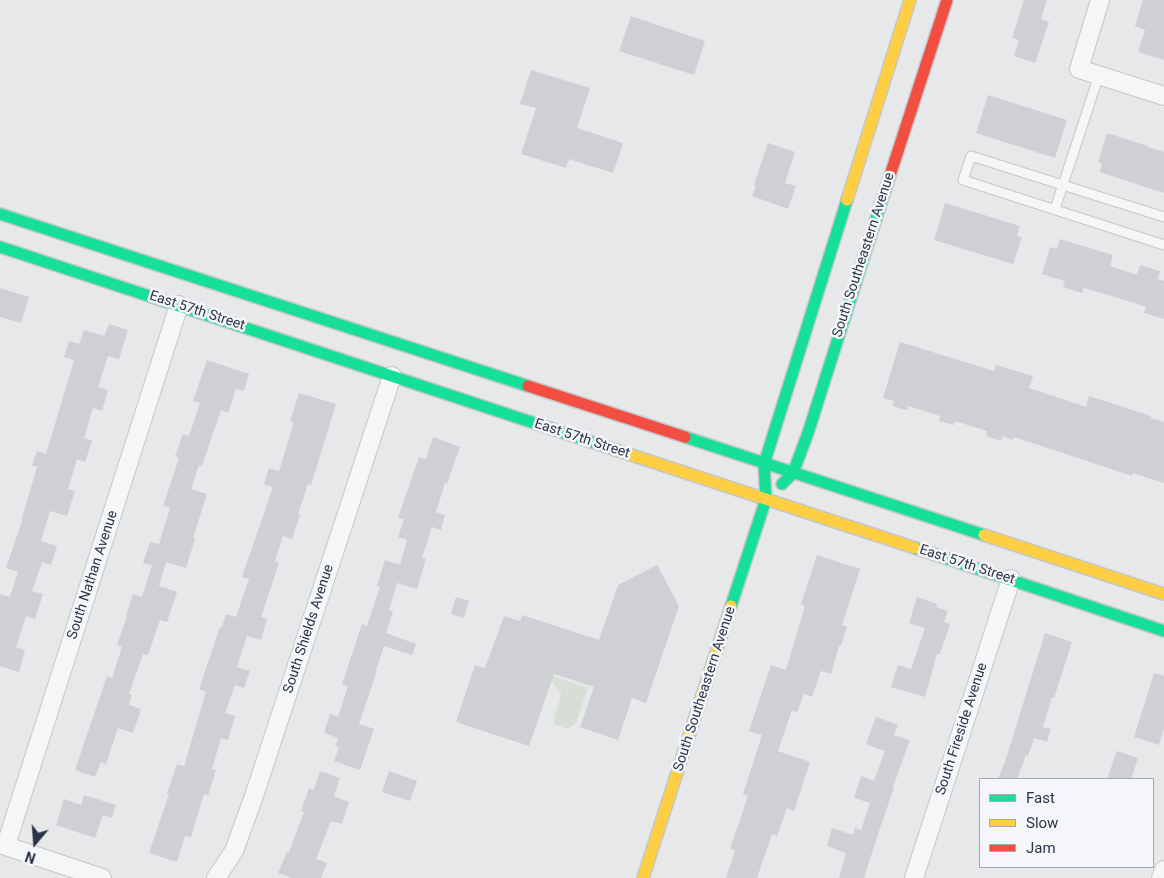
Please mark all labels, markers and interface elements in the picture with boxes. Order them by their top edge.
street label: South Southeastern Avenue [829,171,899,339]
street label: East 57th Street [147,288,247,334]
street label: East 57th Street [532,416,632,462]
street label: South Nathan Avenue [64,509,122,641]
street label: East 57th Street [917,542,1017,588]
street label: South Shields Avenue [280,562,338,696]
street label: South Southeastern Avenue [670,605,740,773]
street label: South Fireside Avenue [933,661,991,797]
legend [979,778,1154,868]
text: Fast [1026,789,1055,807]
text: Slow [1026,814,1058,832]
north arrow [10,818,60,868]
text: Jam [1026,839,1056,857]
text: N [23,848,38,866]

